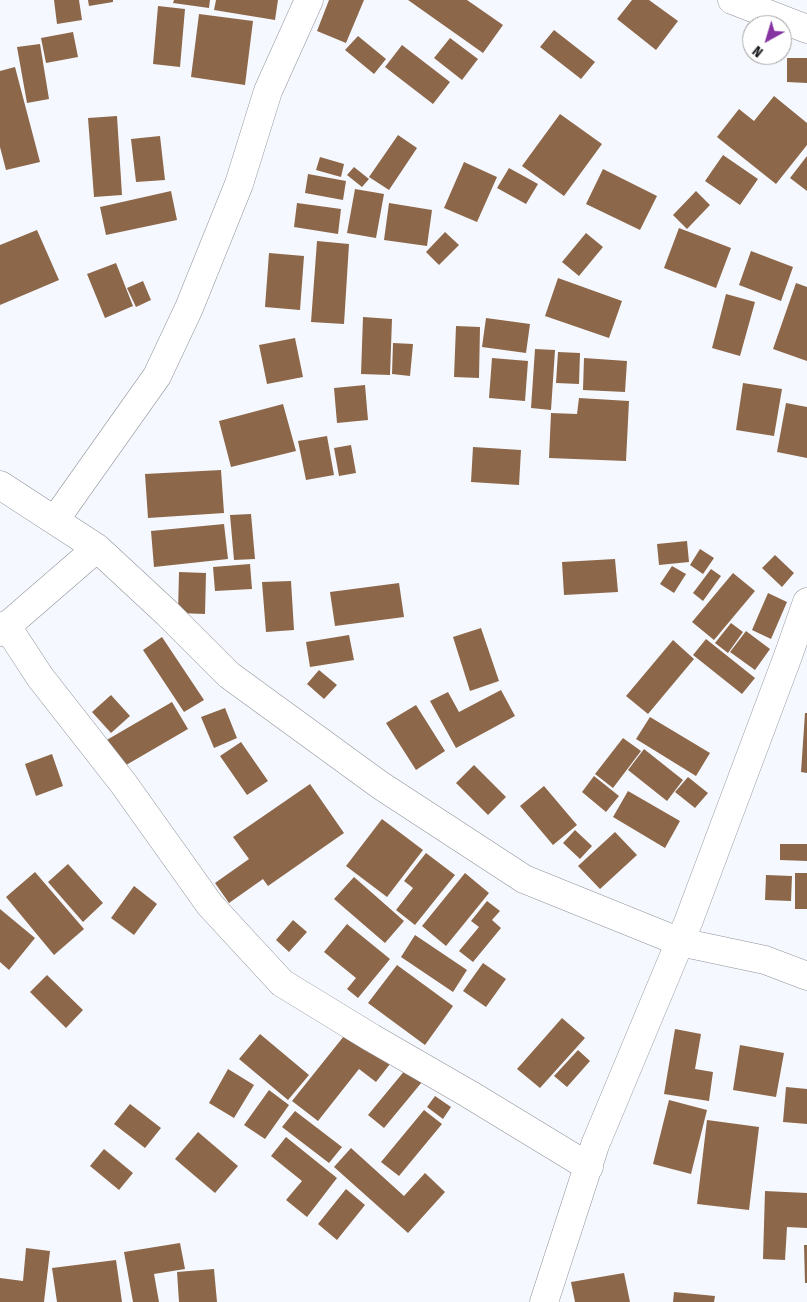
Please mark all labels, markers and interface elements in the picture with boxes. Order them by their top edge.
north arrow [742,15,792,65]
text: N [749,42,766,61]

